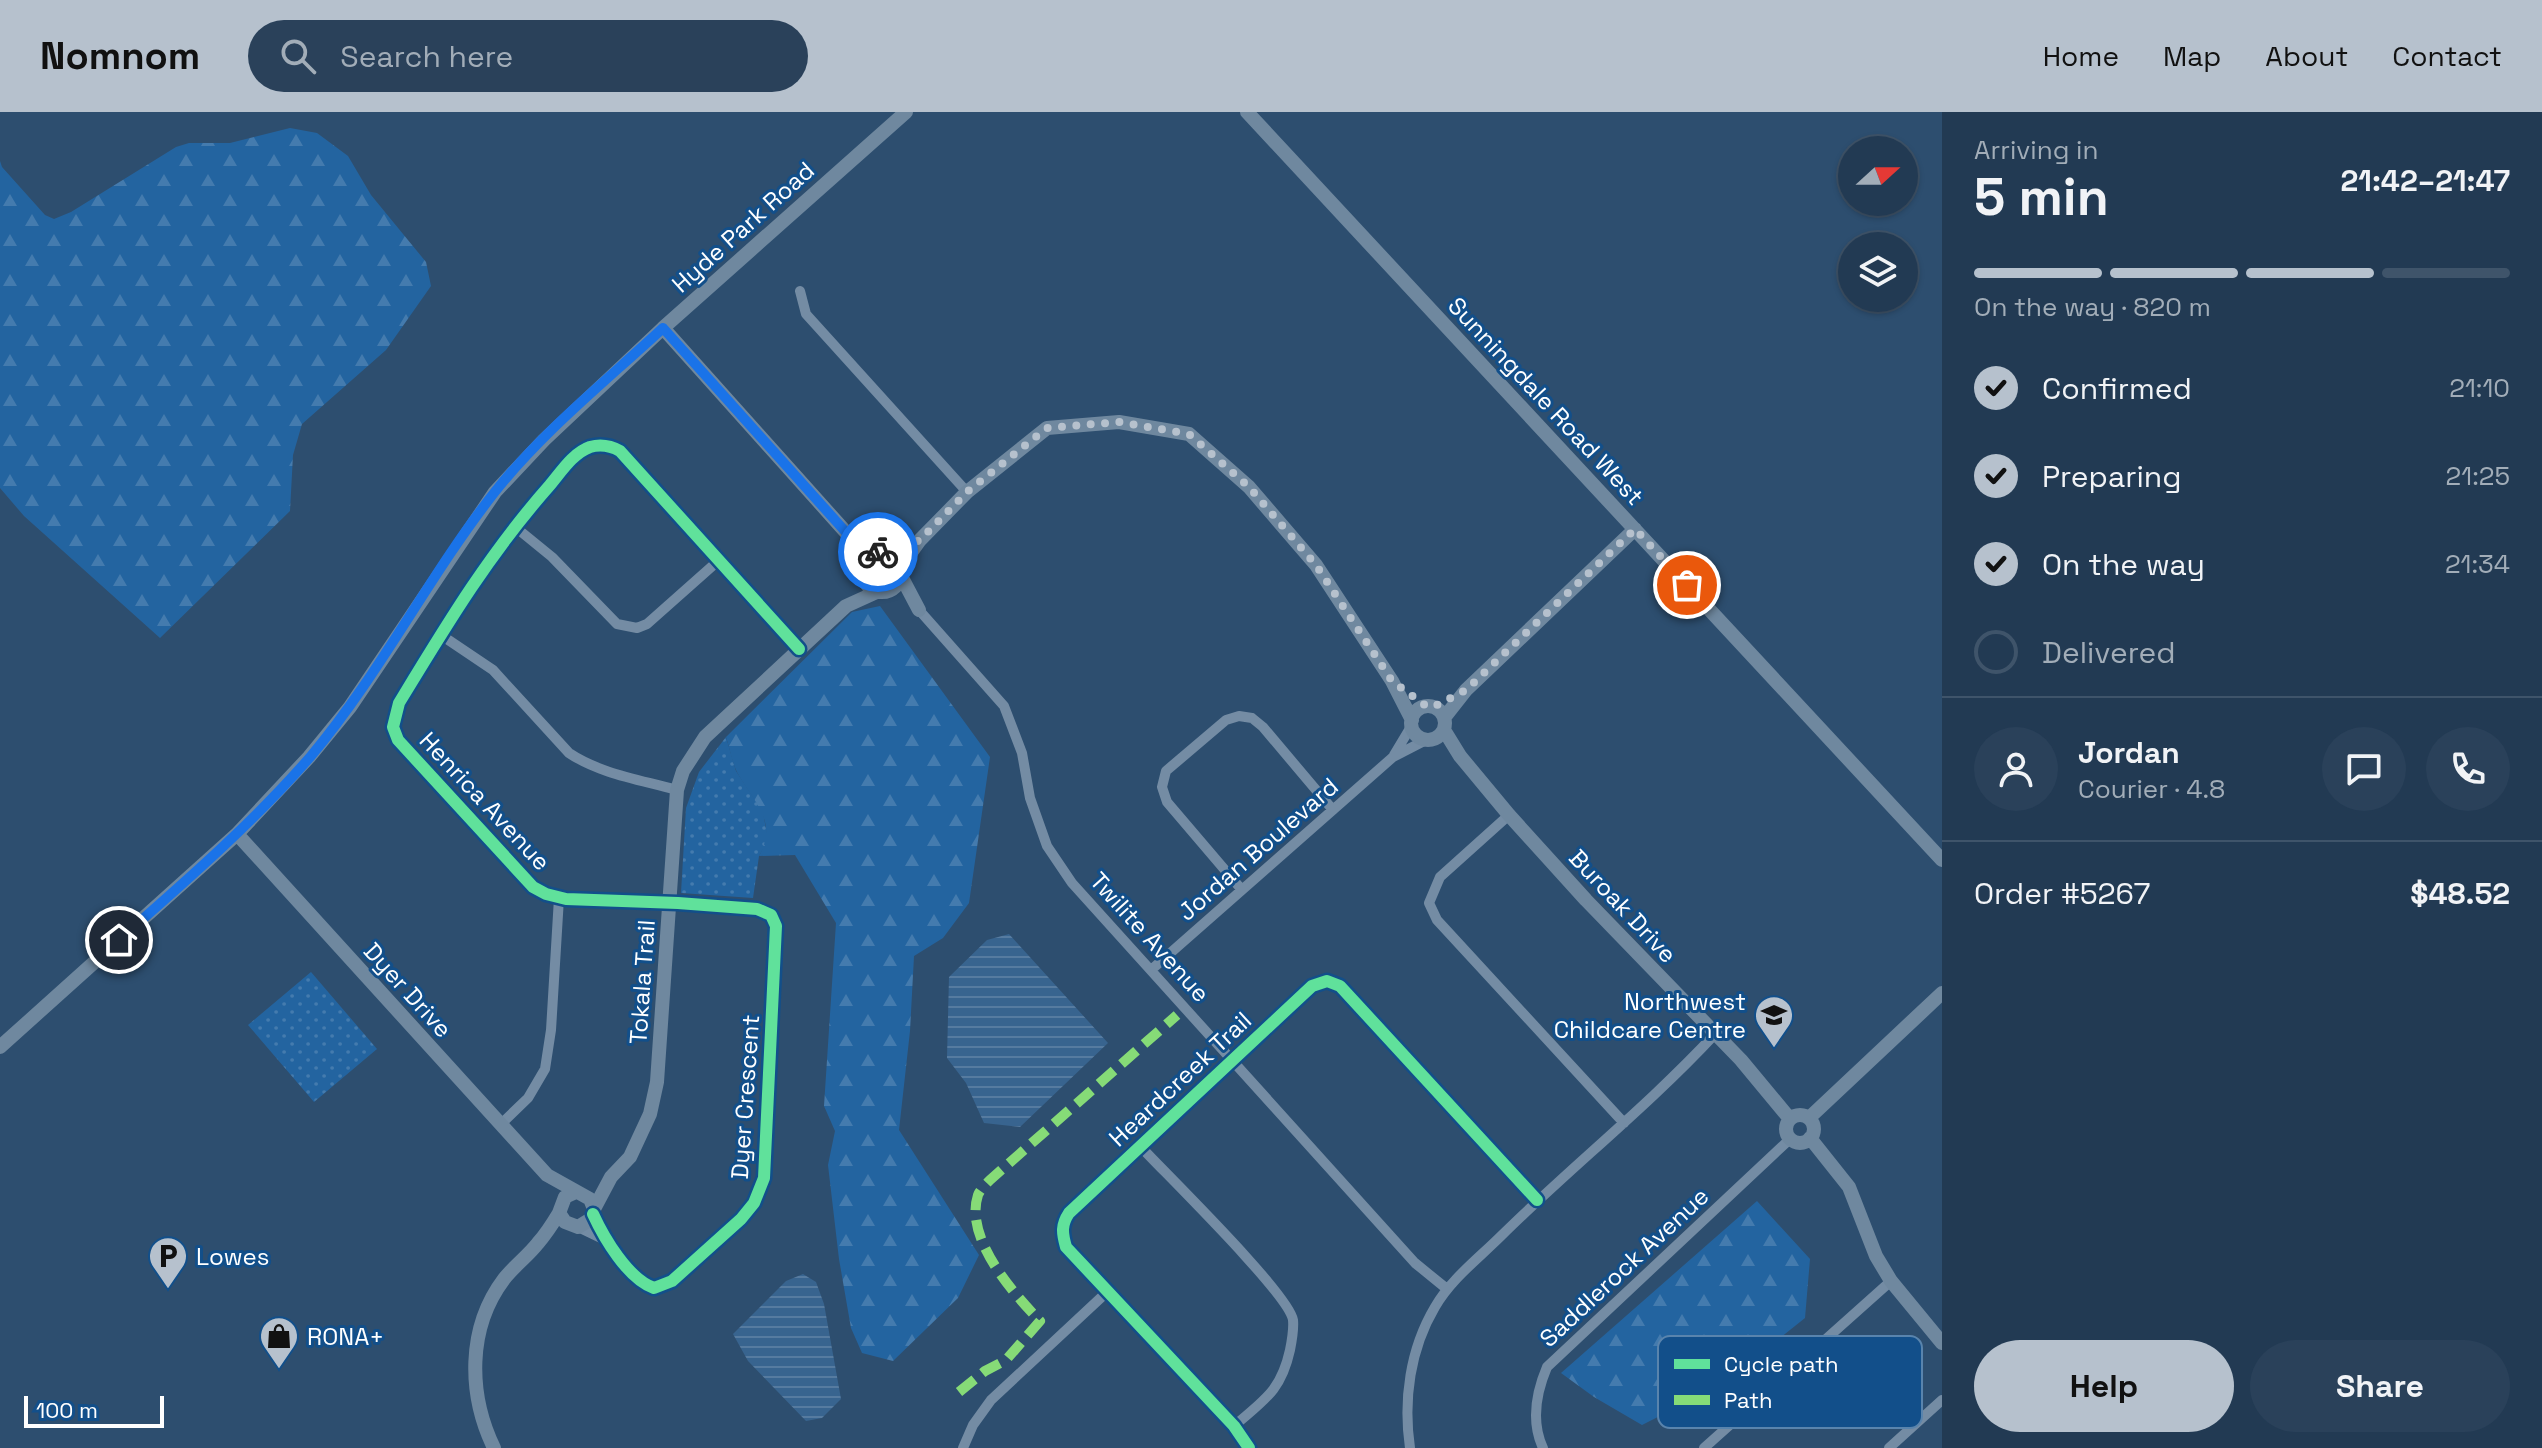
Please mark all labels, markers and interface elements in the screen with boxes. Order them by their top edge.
search box [248,20,808,92]
text: Nomnom [40,32,200,80]
icon: search [276,34,320,78]
text: Search here [340,37,513,76]
text: Home [2043,38,2119,74]
text: Map [2163,38,2221,74]
text: About [2265,38,2348,74]
text: Contact [2392,38,2502,74]
text: Arriving in [1974,133,2098,167]
north arrow [1838,136,1918,216]
map controls [1838,136,1918,312]
street label: Hyde Park Road [665,155,821,299]
text: 21:42–21:47 [2341,161,2510,200]
text: 5 min [1974,164,2109,230]
button: layers [1838,232,1918,312]
street label: Sunningdale Road West [1441,290,1651,512]
text: On the way · 820 m [1974,290,2211,324]
icon: check [1974,366,2018,410]
text: Confirmed [2042,369,2192,408]
text: 21:10 [2449,371,2510,405]
icon: check [1974,454,2018,498]
text: Preparing [2042,457,2181,496]
text: 21:25 [2446,459,2510,493]
courier [838,512,918,592]
icon: bike [856,530,900,574]
icon: check [1974,542,2018,586]
text: On the way [2042,545,2205,584]
text: 21:34 [2445,547,2510,581]
pin [1653,551,1721,619]
icon: bag [1665,563,1709,607]
text: Delivered [2042,633,2176,672]
street label: Henrica Avenue [413,725,557,877]
button: person [1974,727,2058,811]
button: chat [2322,727,2406,811]
button: phone [2426,727,2510,811]
text: Jordan [2078,733,2180,772]
street label: Jordan Boulevard [1171,771,1345,927]
text: Courier · 4.8 [2078,772,2225,806]
street label: Buroak Drive [1562,843,1684,969]
street label: Twilite Avenue [1083,865,1217,1009]
text: Order #5267 [1974,874,2150,913]
text: $48.52 [2410,874,2510,913]
pin [85,906,153,974]
icon: home [97,918,141,962]
street label: Tokala Trail [622,919,662,1045]
street label: Dyer Drive [357,936,459,1044]
place label: Northwest Childcare Centre [1554,986,1746,1045]
school or university icon: Northwest Childcare Centre [1753,994,1795,1049]
street label: Heardcreek Trail [1102,1005,1258,1153]
street label: Dyer Crescent [724,1014,766,1180]
street label: Saddlerock Avenue [1533,1180,1715,1354]
parking icon: Lowes [147,1235,189,1290]
place label: Lowes [196,1241,269,1272]
shop icon: RONA+ [258,1315,300,1370]
place label: RONA+ [307,1321,384,1352]
legend [1658,1336,1922,1428]
button: Help [1974,1340,2234,1432]
button: Share [2250,1340,2510,1432]
text: Cycle path [1724,1350,1839,1378]
text: Path [1724,1386,1773,1414]
scale bar [24,1392,164,1428]
text: 100 m [36,1396,98,1424]

